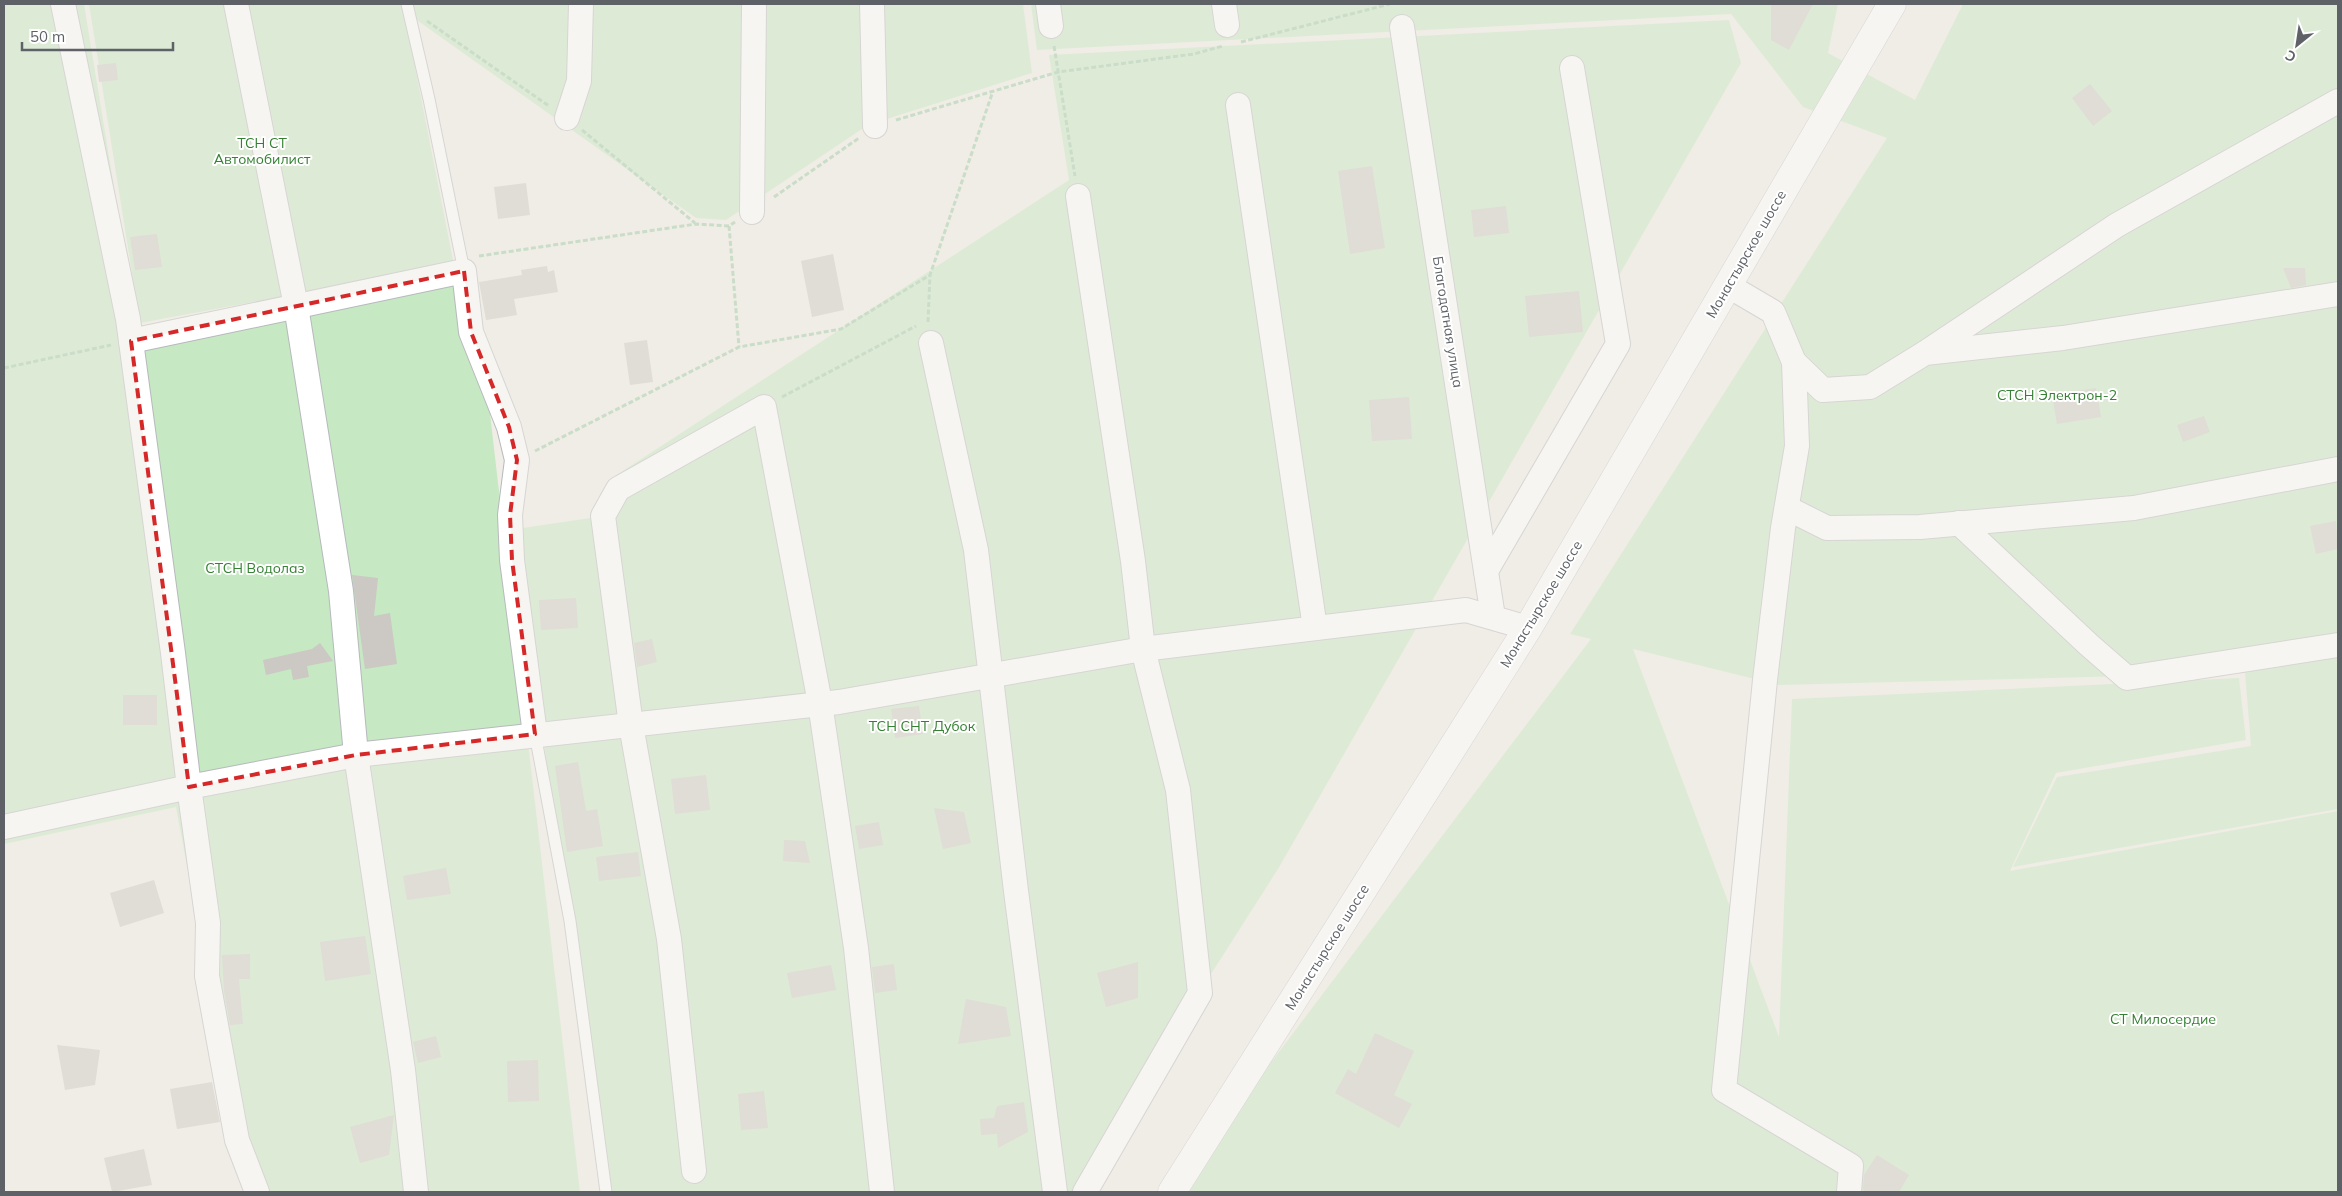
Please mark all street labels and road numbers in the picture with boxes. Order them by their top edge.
street label: Монастырское шоссе [1702,186,1790,321]
street label: Благодатная улица [1429,255,1467,389]
street label: Монастырское шоссе [1496,537,1586,671]
street label: Монастырское шоссе [1281,881,1373,1013]

